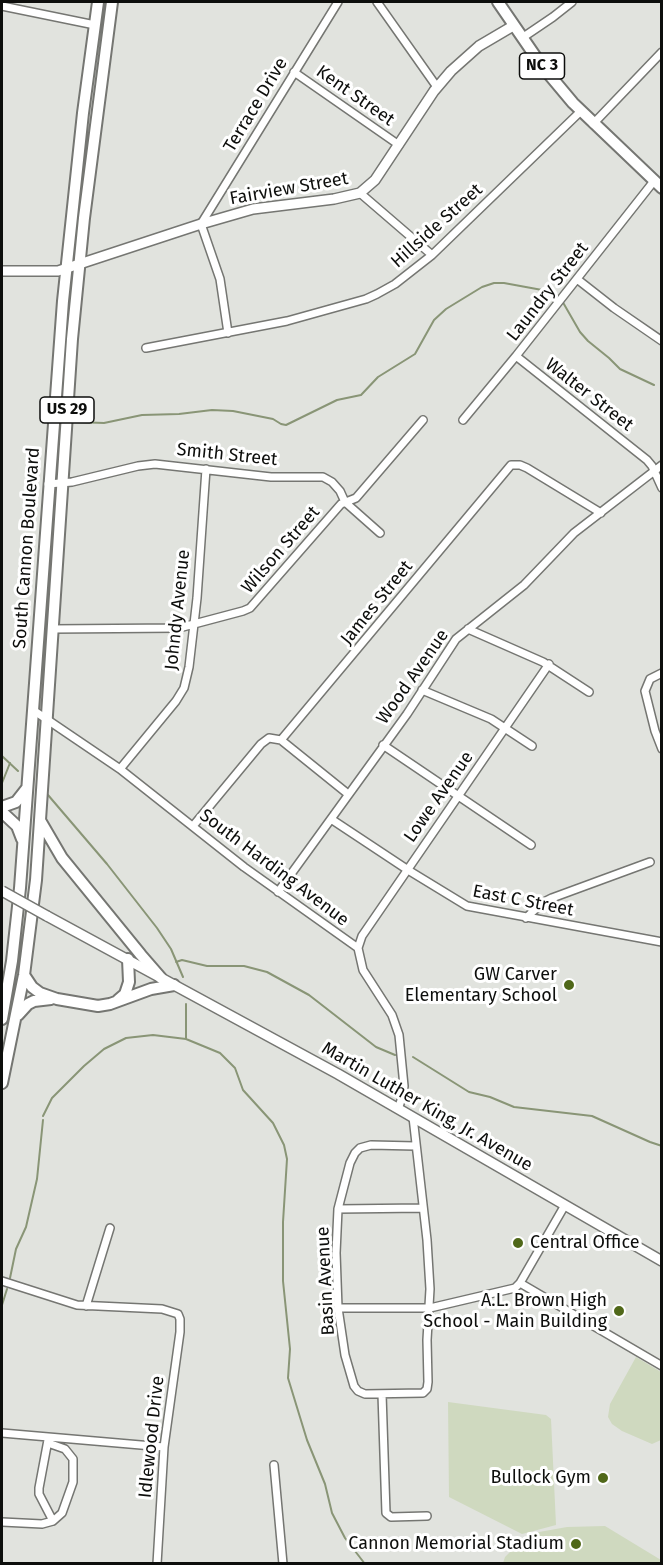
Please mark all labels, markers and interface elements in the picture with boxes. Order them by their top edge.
road number: NC 3 [520,53,564,79]
street label: Terrace Drive [219,54,293,156]
street label: Kent Street [312,61,398,131]
street label: Fairview Street [228,168,350,210]
street label: Hillside Street [387,179,487,273]
street label: Laundry Street [503,238,593,346]
street label: Walter Street [541,354,637,436]
road number: US 29 [40,397,94,423]
street label: Smith Street [176,439,278,471]
street label: South Cannon Boulevard [9,447,45,649]
street label: Wilson Street [237,502,325,598]
street label: Johndy Avenue [161,549,195,671]
street label: James Street [336,556,418,650]
street label: Wood Avenue [372,625,454,729]
street label: Lowe Avenue [400,747,478,847]
street label: South Harding Avenue [195,805,353,931]
street label: East C Street [471,881,575,921]
place label: GW Carver Elementary School [405,964,557,1006]
marker: GW Carver Elementary School [562,978,576,992]
street label: Martin Luther King, Jr. Avenue [318,1038,536,1176]
street label: Basin Avenue [312,1226,340,1336]
place label: Central Office [530,1232,639,1254]
marker: Central Office [511,1236,525,1250]
place label: A.L. Brown High School - Main Building [423,1290,607,1332]
marker: A.L. Brown High School - Main Building [612,1304,626,1318]
street label: Idlewood Drive [135,1375,169,1499]
place label: Bullock Gym [490,1467,591,1489]
marker: Bullock Gym [596,1471,610,1485]
place label: Cannon Memorial Stadium [348,1533,564,1555]
marker: Cannon Memorial Stadium [569,1537,583,1551]

